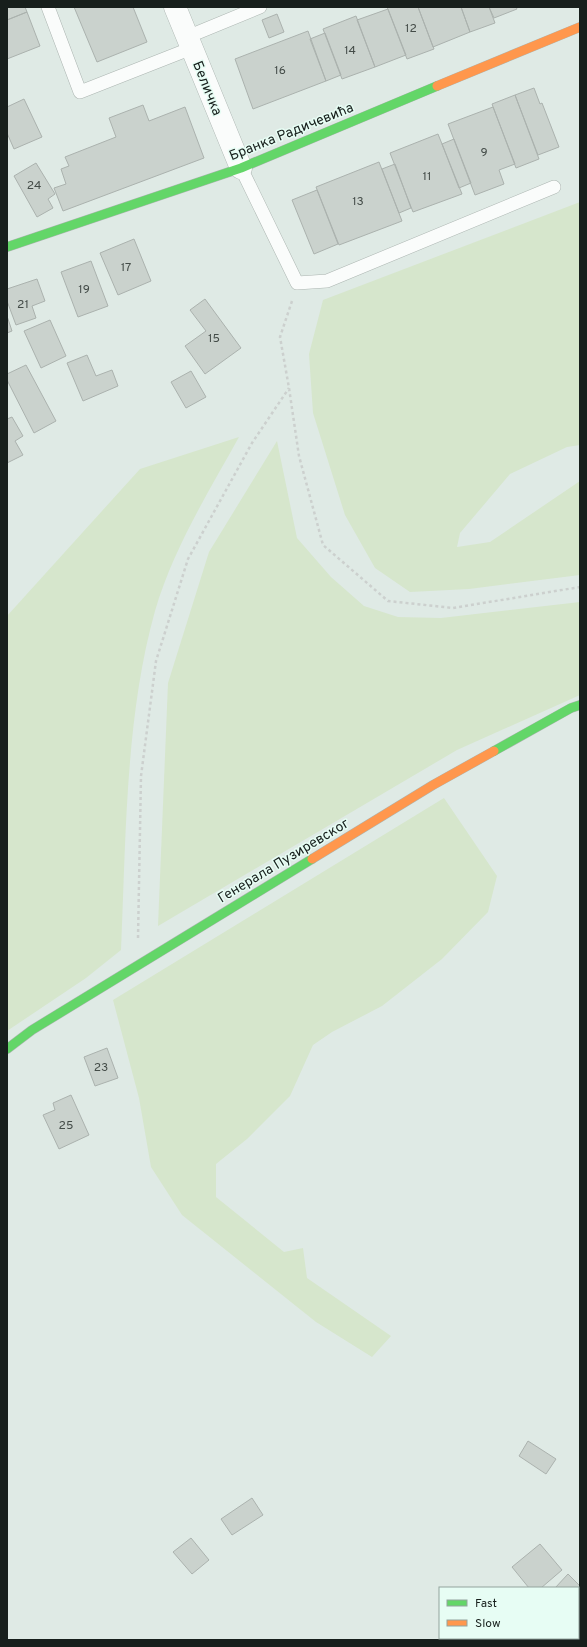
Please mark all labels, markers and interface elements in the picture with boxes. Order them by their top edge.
house number: 12 [405,21,417,37]
house number: 14 [344,43,356,59]
street label: Беличка [188,59,225,118]
house number: 16 [274,63,286,79]
street label: Бранка Радичевића [227,100,356,165]
house number: 9 [480,145,488,161]
house number: 11 [423,169,431,185]
house number: 24 [27,178,41,194]
house number: 13 [352,194,364,210]
house number: 17 [121,260,131,276]
house number: 19 [78,282,90,298]
house number: 21 [17,297,29,313]
house number: 15 [208,331,220,347]
street label: Генерала Пузиревског [215,815,353,907]
house number: 23 [94,1060,108,1076]
house number: 25 [59,1118,73,1134]
legend [439,1587,579,1639]
text: Fast [475,1596,497,1612]
text: Slow [475,1616,501,1632]

